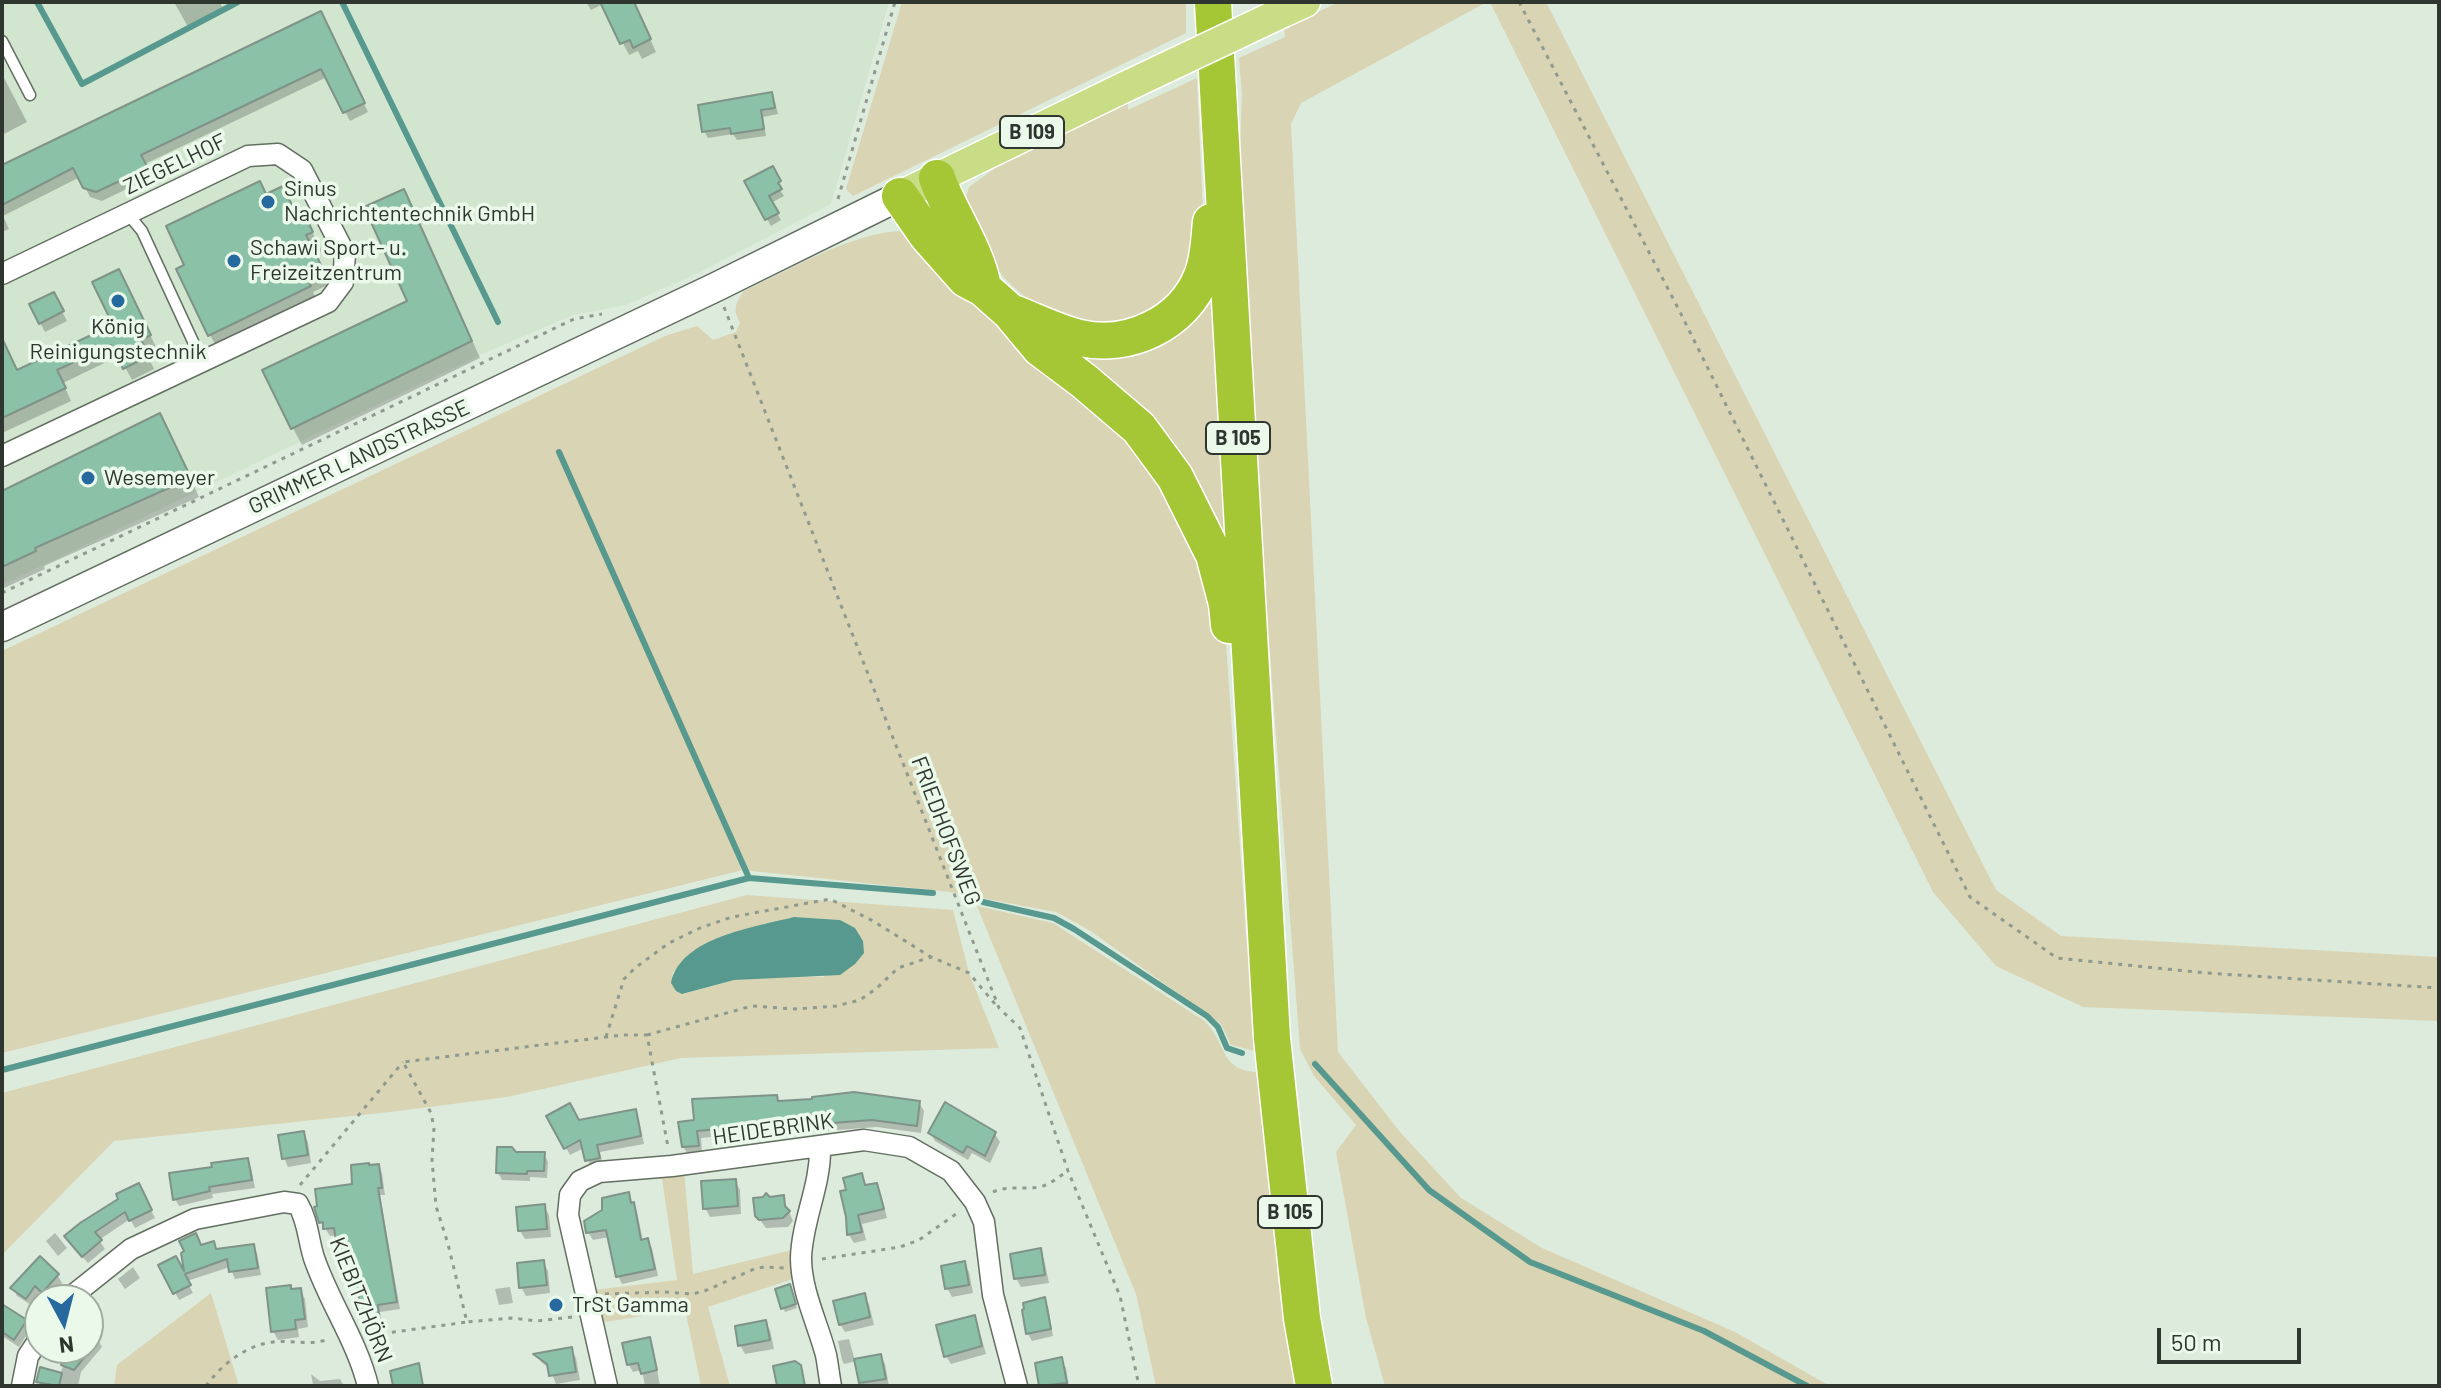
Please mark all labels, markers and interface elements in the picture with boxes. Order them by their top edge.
road number: B 109 [1000,116,1064,148]
street label: ZIEGELHOF [119,128,231,200]
place label: Sinus Nachrichtentechnik GmbH [284,176,535,228]
marker: Sinus Nachrichtentechnik GmbH [259,193,277,211]
place label: Schawi Sport- u. Freizeitzentrum [250,235,407,286]
marker: Schawi Sport- u. Freizeitzentrum [225,252,243,270]
marker: König Reinigungstechnik [109,292,127,310]
place label: König Reinigungstechnik [30,314,206,366]
street label: GRIMMER LANDSTRASSE [244,394,474,520]
road number: B 105 [1206,422,1270,454]
place label: Wesemeyer [104,465,215,491]
marker: Wesemeyer [79,469,97,487]
street label: FRIEDHOFSWEG [905,753,987,909]
street label: HEIDEBRINK [711,1107,835,1151]
road number: B 105 [1258,1196,1322,1228]
street label: KIEBITZHÖRN [324,1233,398,1367]
north arrow [24,1284,104,1364]
place label: TrSt Gamma [572,1292,689,1318]
marker: TrSt Gamma [547,1296,565,1314]
scale bar [2161,1312,2305,1362]
text: 50 m [2171,1327,2222,1356]
text: N [58,1332,76,1360]

